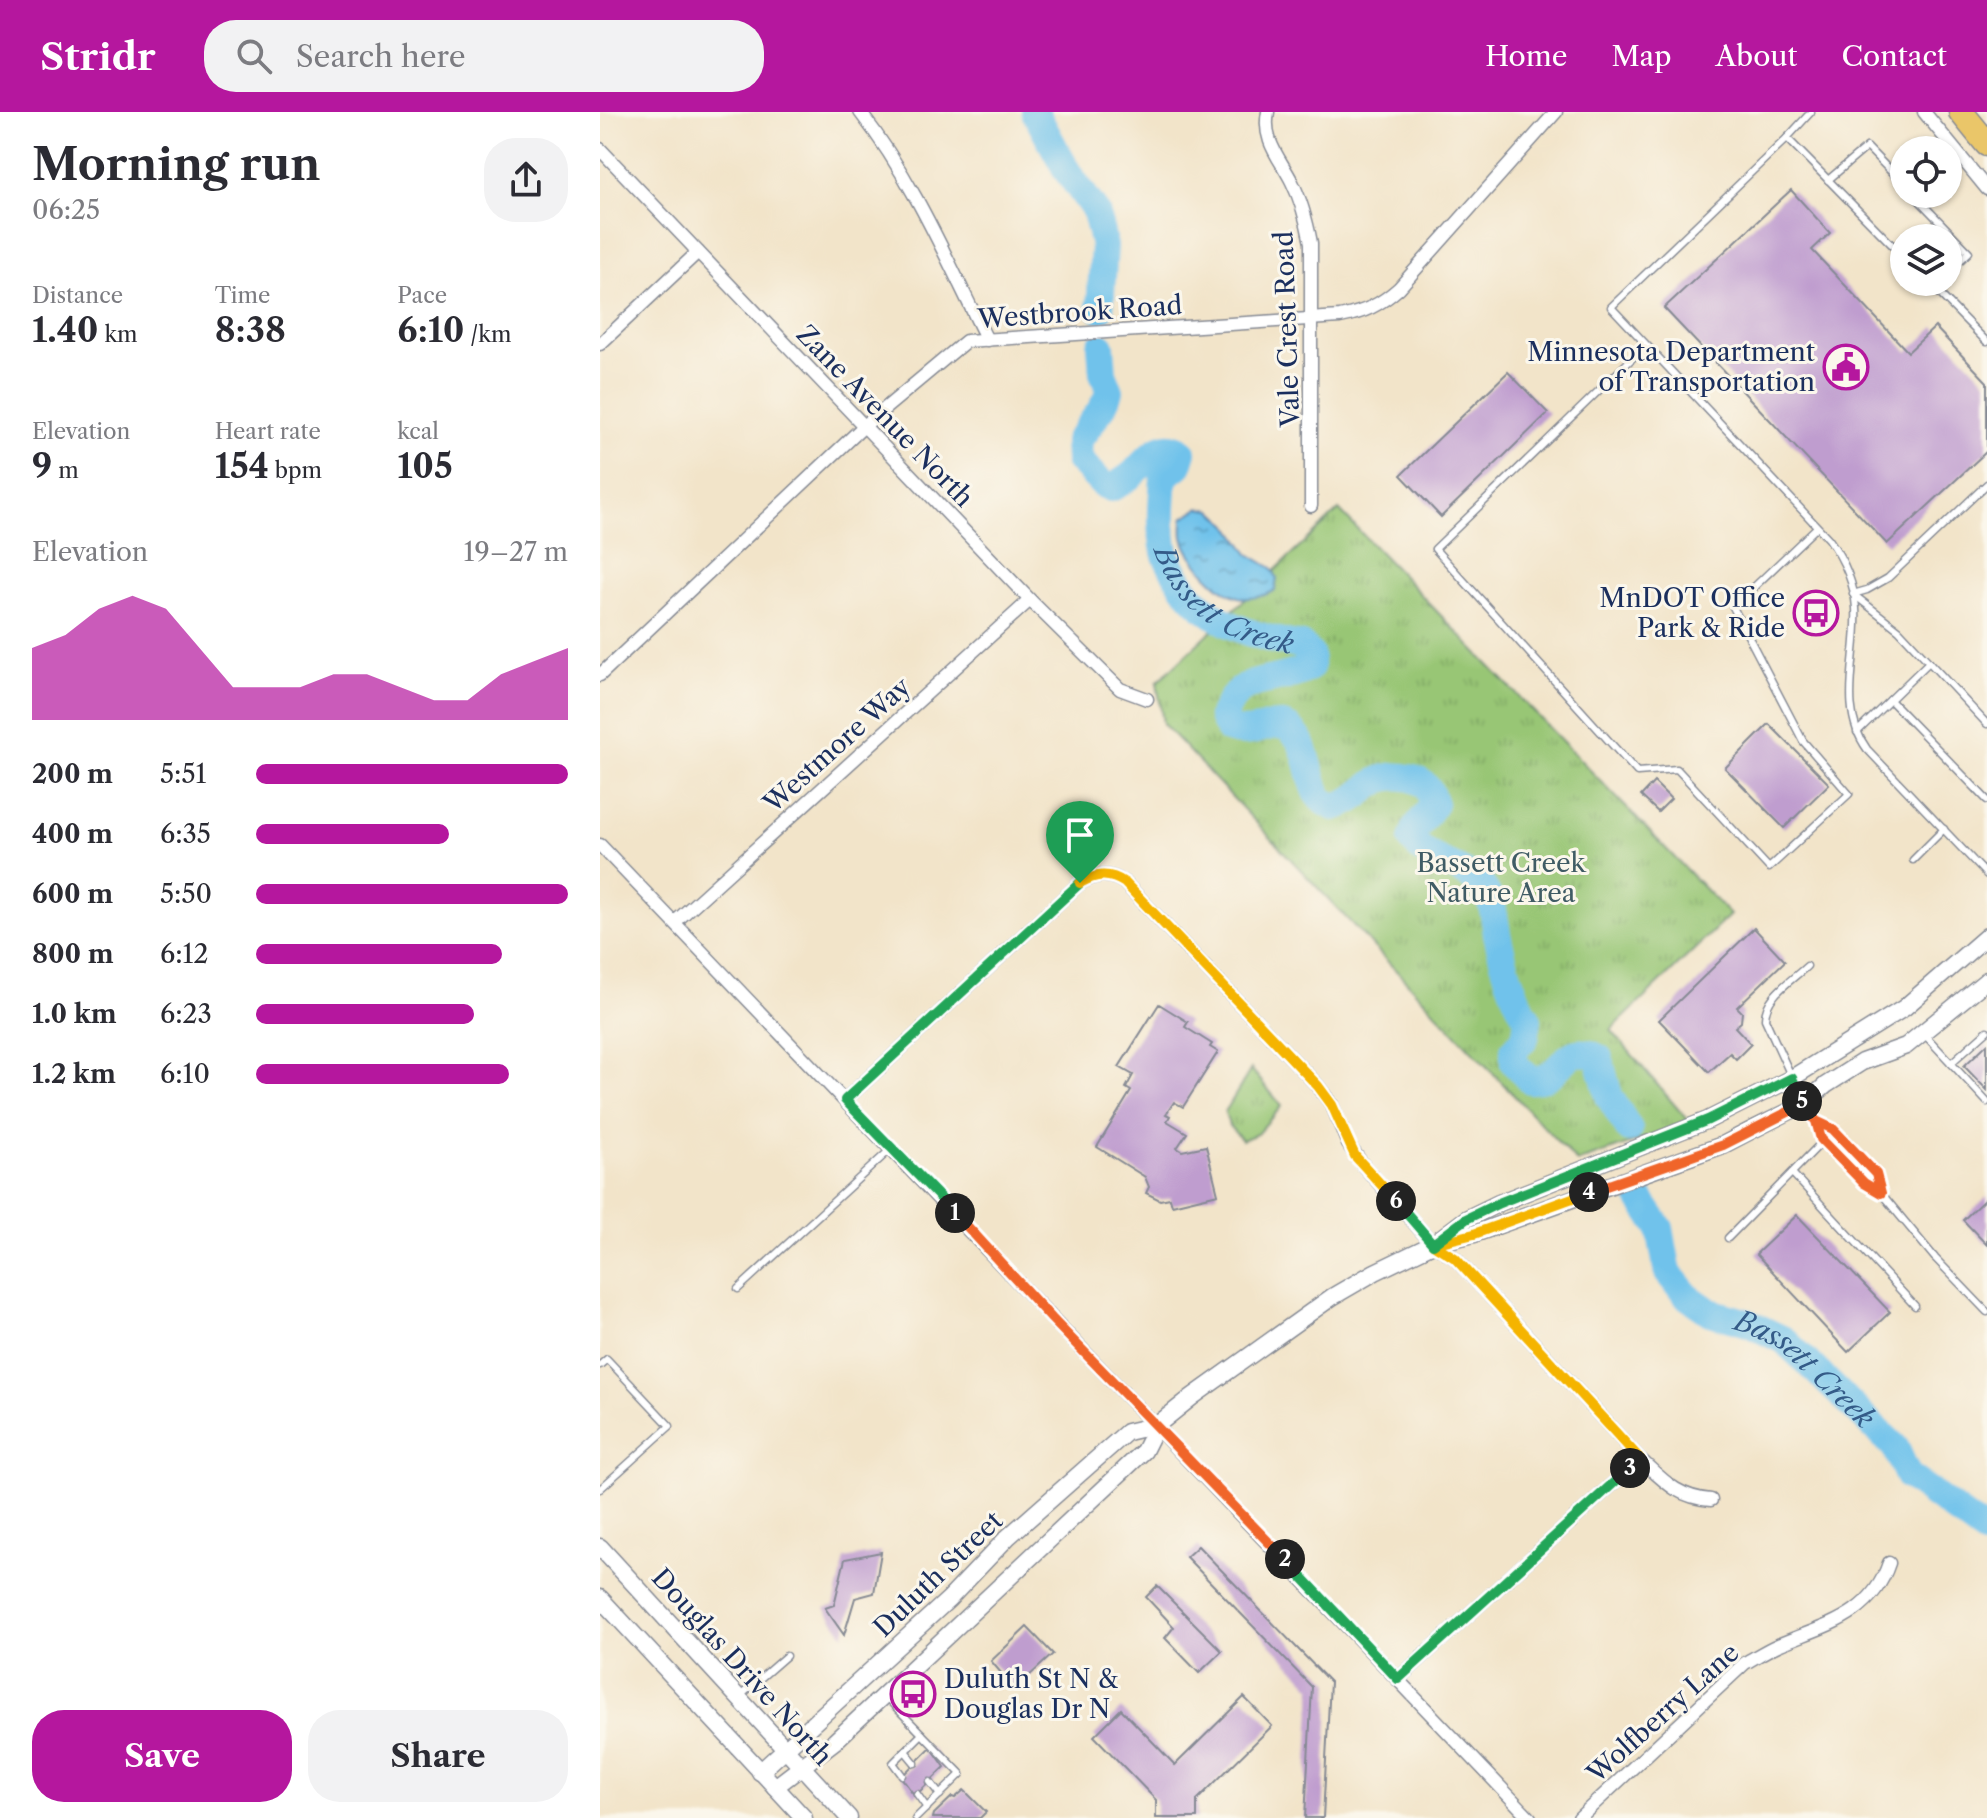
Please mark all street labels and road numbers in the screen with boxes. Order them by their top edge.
street label: Vale Crest Road [1268,230,1306,429]
street label: Westbrook Road [976,289,1184,335]
street label: Zane Avenue North [790,318,980,514]
street label: Westmore Way [756,670,917,820]
street label: Duluth Street [867,1504,1010,1643]
street label: Douglas Drive North [645,1562,839,1772]
street label: Wolfberry Lane [1580,1636,1745,1790]

